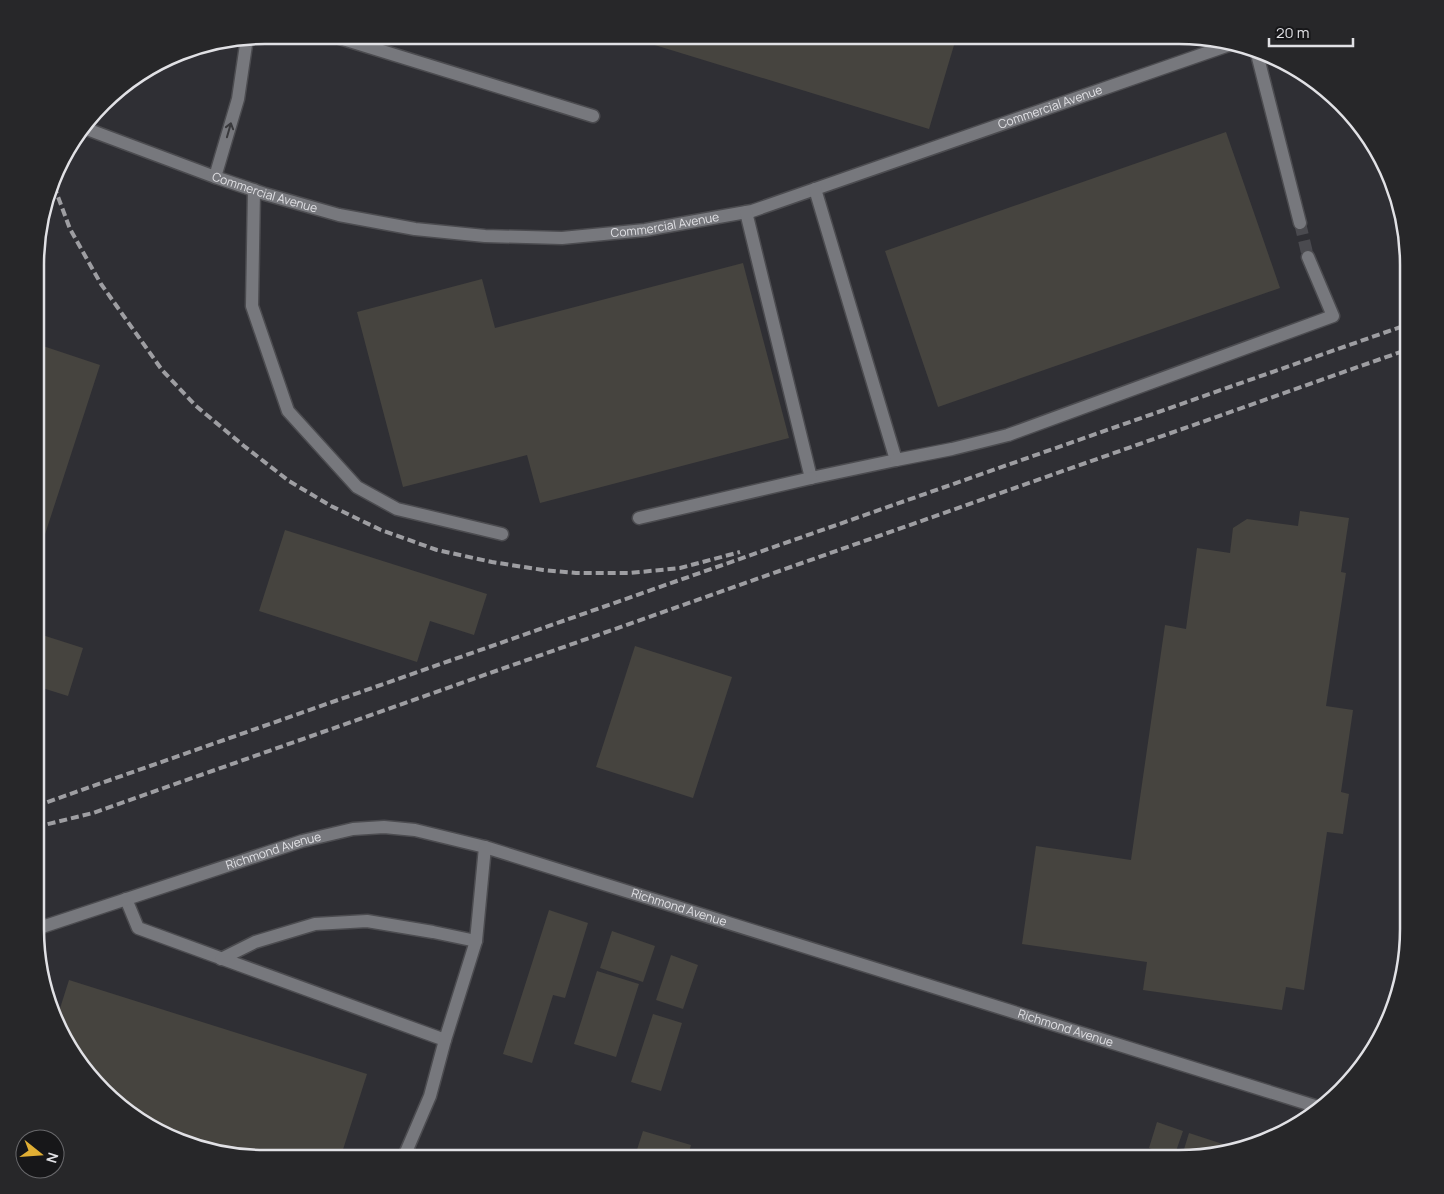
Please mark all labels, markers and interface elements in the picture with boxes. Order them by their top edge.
scale bar [1269,15,1353,47]
text: 20 m [1276,22,1309,43]
street label: Commercial Avenue [995,81,1105,133]
one-way arrow [225,122,234,138]
street label: Commercial Avenue [210,168,320,216]
street label: Commercial Avenue [610,208,720,241]
street label: Richmond Avenue [223,828,323,874]
street label: Richmond Avenue [629,884,729,930]
street label: Richmond Avenue [1016,1005,1116,1051]
north arrow [15,1129,65,1179]
text: N [42,1150,63,1166]

